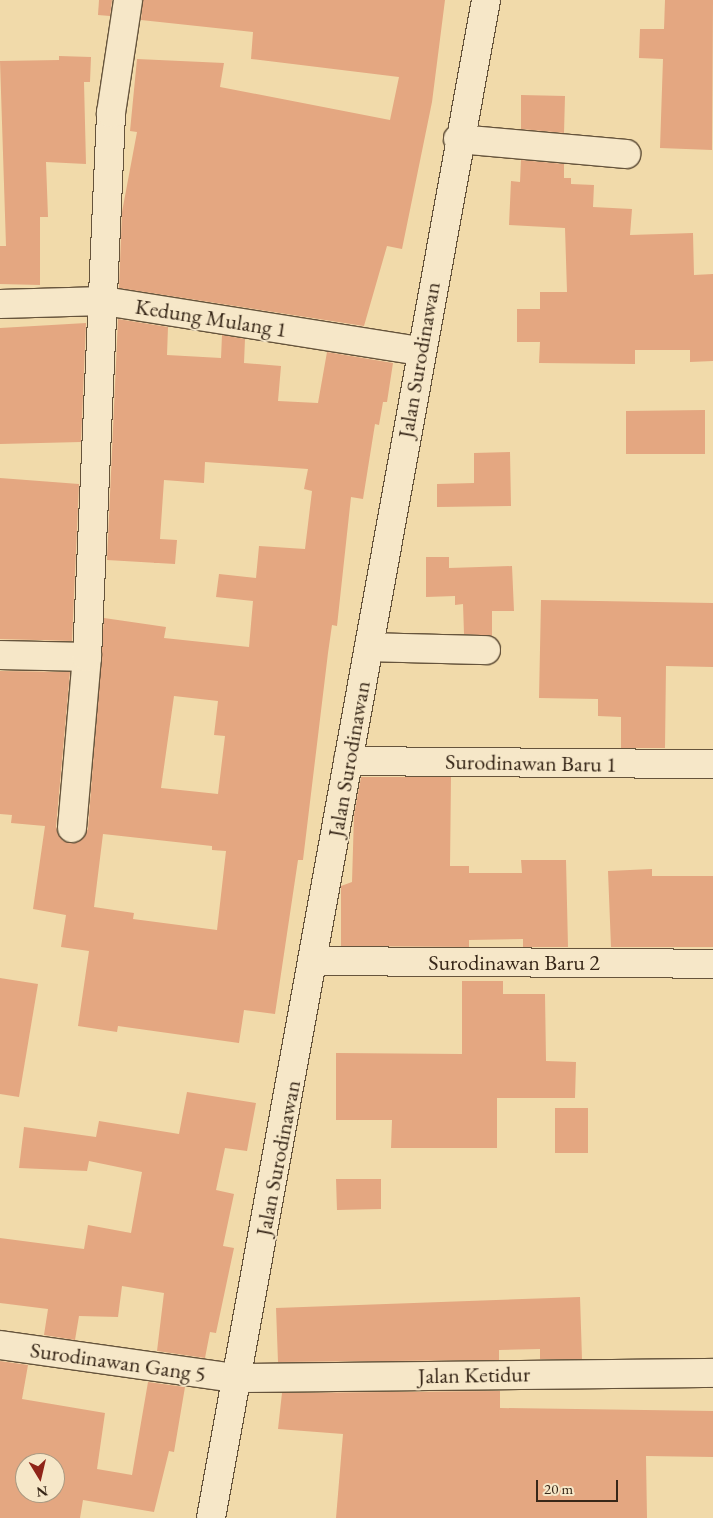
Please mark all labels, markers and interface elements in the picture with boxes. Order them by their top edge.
street label: Jalan Surodinawan [392,280,446,440]
street label: Kedung Mulang 1 [133,293,289,343]
street label: Jalan Surodinawan [322,679,376,839]
street label: Surodinawan Baru 1 [445,748,617,778]
street label: Surodinawan Baru 2 [428,950,600,976]
street label: Jalan Surodinawan [250,1078,306,1238]
street label: Surodinawan Gang 5 [29,1337,207,1387]
street label: Jalan Ketidur [418,1361,530,1389]
north arrow [15,1453,65,1503]
scale bar [538,1470,620,1502]
text: 20 m [544,1479,573,1498]
text: N [35,1482,49,1502]

